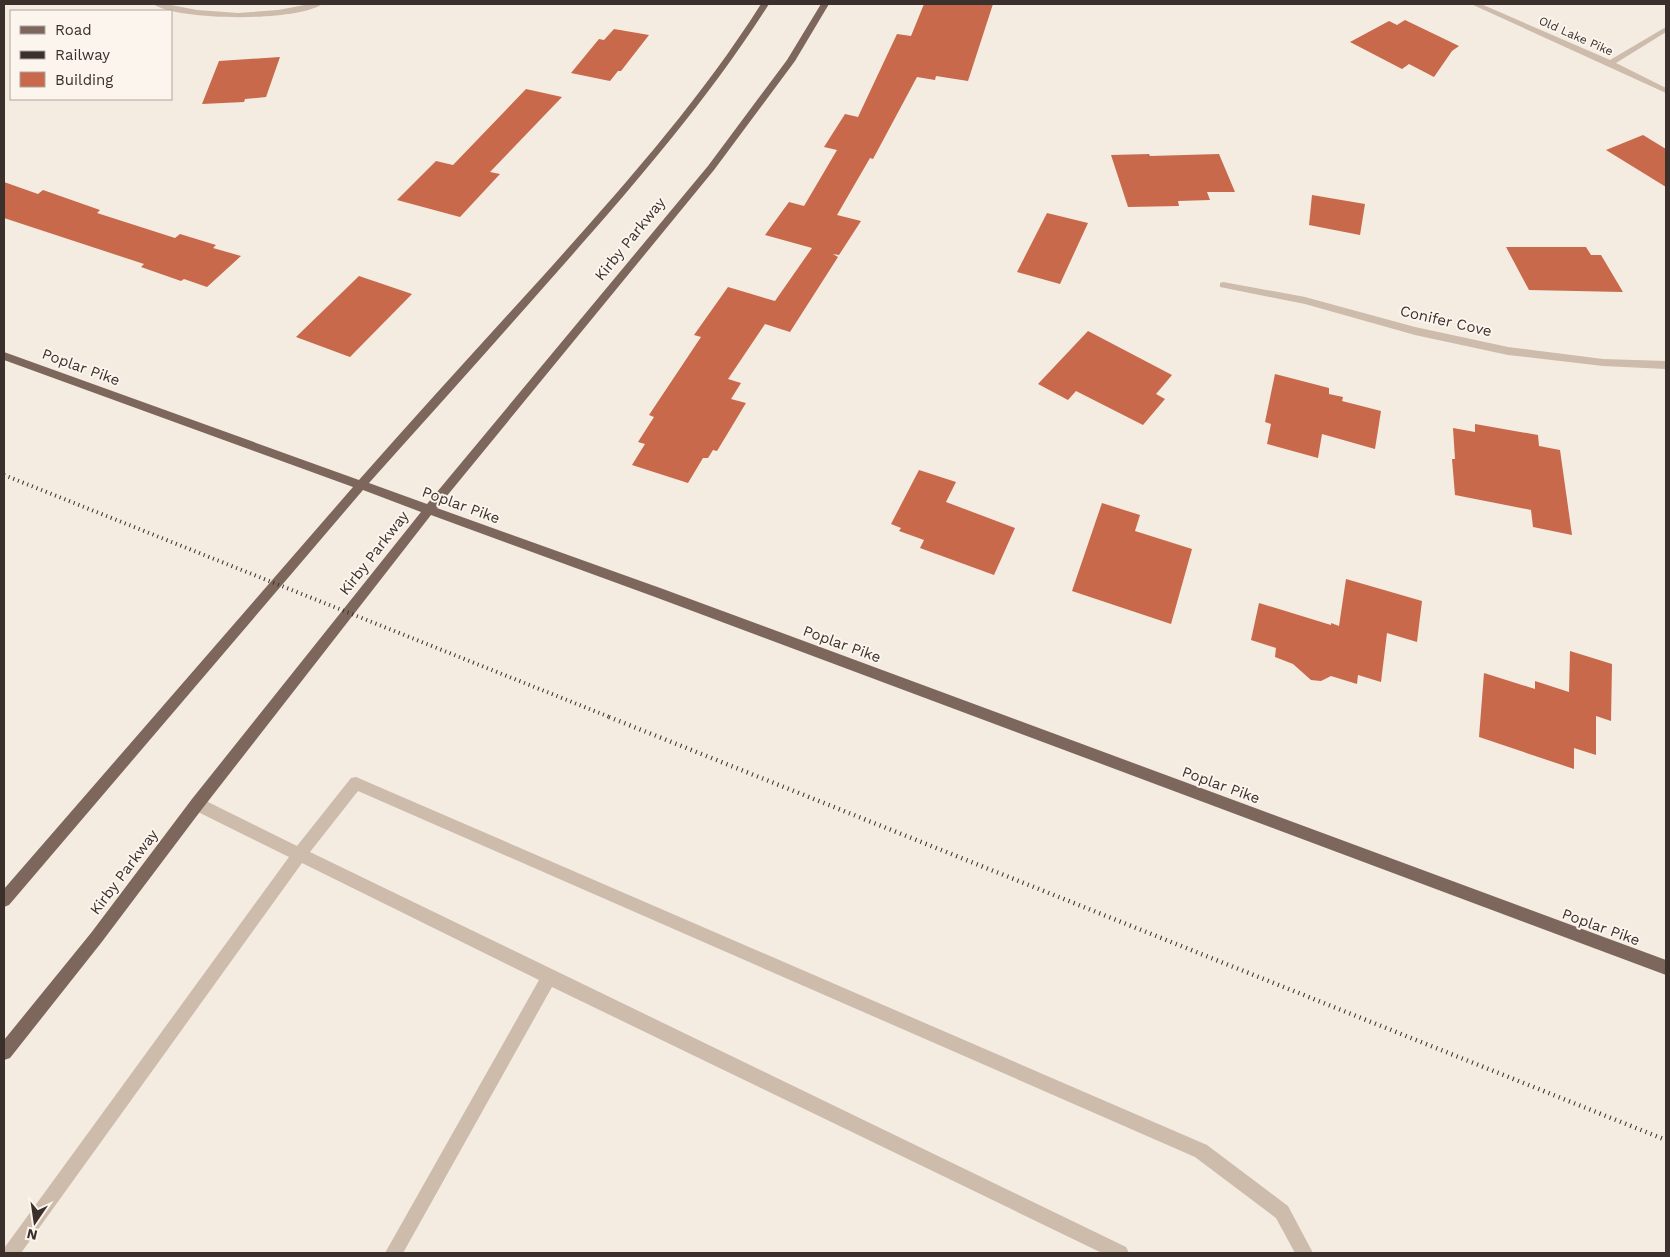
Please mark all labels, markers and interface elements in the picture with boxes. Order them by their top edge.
legend [10,10,172,100]
street label: Old Lake Pike [1537,13,1615,59]
text: Road [55,21,92,39]
text: Railway [55,46,110,64]
text: Building [55,71,113,89]
street label: Kirby Parkway [591,193,669,284]
street label: Conifer Cove [1398,302,1494,340]
street label: Poplar Pike [40,345,122,389]
street label: Poplar Pike [420,483,502,527]
street label: Kirby Parkway [335,507,413,599]
street label: Poplar Pike [801,622,883,666]
street label: Poplar Pike [1180,763,1262,807]
street label: Kirby Parkway [86,826,162,918]
street label: Poplar Pike [1560,905,1642,949]
north arrow [10,1197,60,1247]
text: N [25,1226,39,1244]

